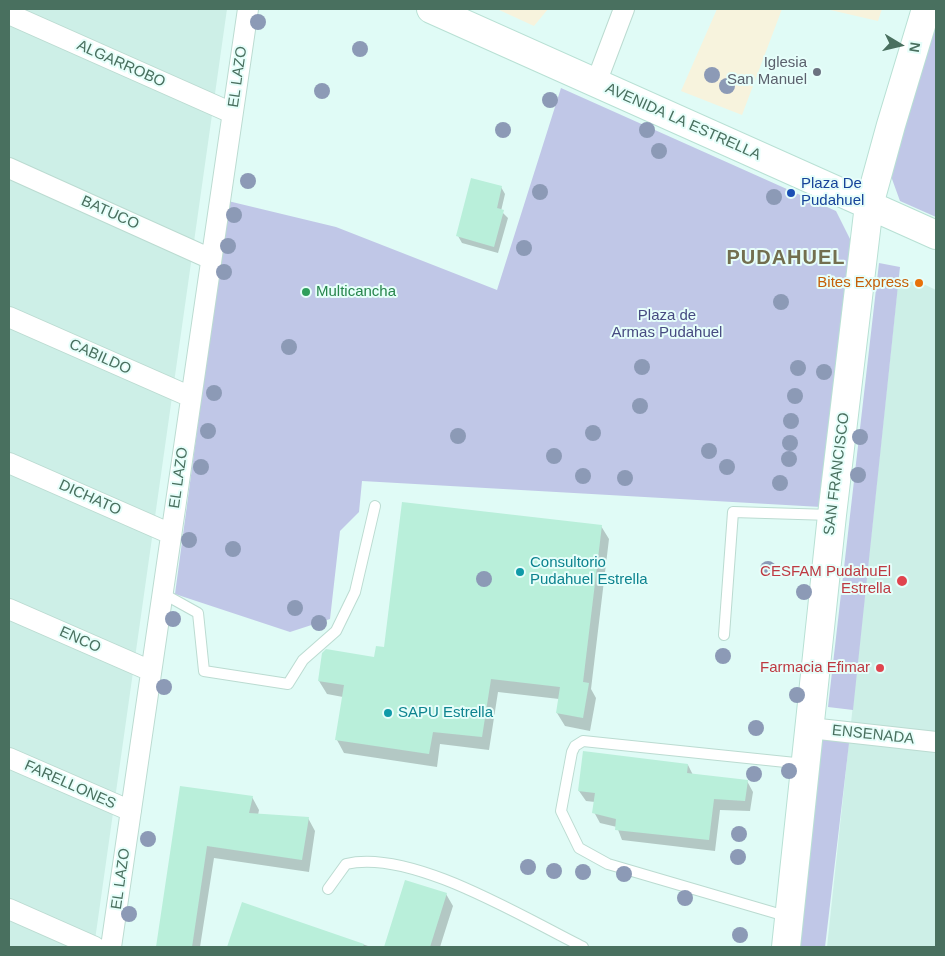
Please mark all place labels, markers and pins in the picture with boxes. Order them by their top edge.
place label: Iglesia San Manuel [727,54,807,89]
marker: Iglesia San Manuel [811,66,823,78]
place label: Plaza De Pudahuel [801,175,864,210]
marker: Plaza De Pudahuel [785,187,797,199]
place label: Bites Express [817,274,909,292]
marker: Bites Express [913,277,925,289]
place label: Multicancha [316,283,396,301]
marker: Multicancha [300,286,312,298]
place label: Consultorio Pudahuel Estrella [530,554,648,589]
place label: CESFAM PudahuEl Estrella [760,563,891,598]
marker: Consultorio Pudahuel Estrella [514,566,526,578]
marker: CESFAM PudahuEl Estrella [895,574,909,588]
place label: Farmacia Efimar [760,659,870,677]
marker: Farmacia Efimar [874,662,886,674]
place label: SAPU Estrella [398,704,493,722]
marker: SAPU Estrella [382,707,394,719]

